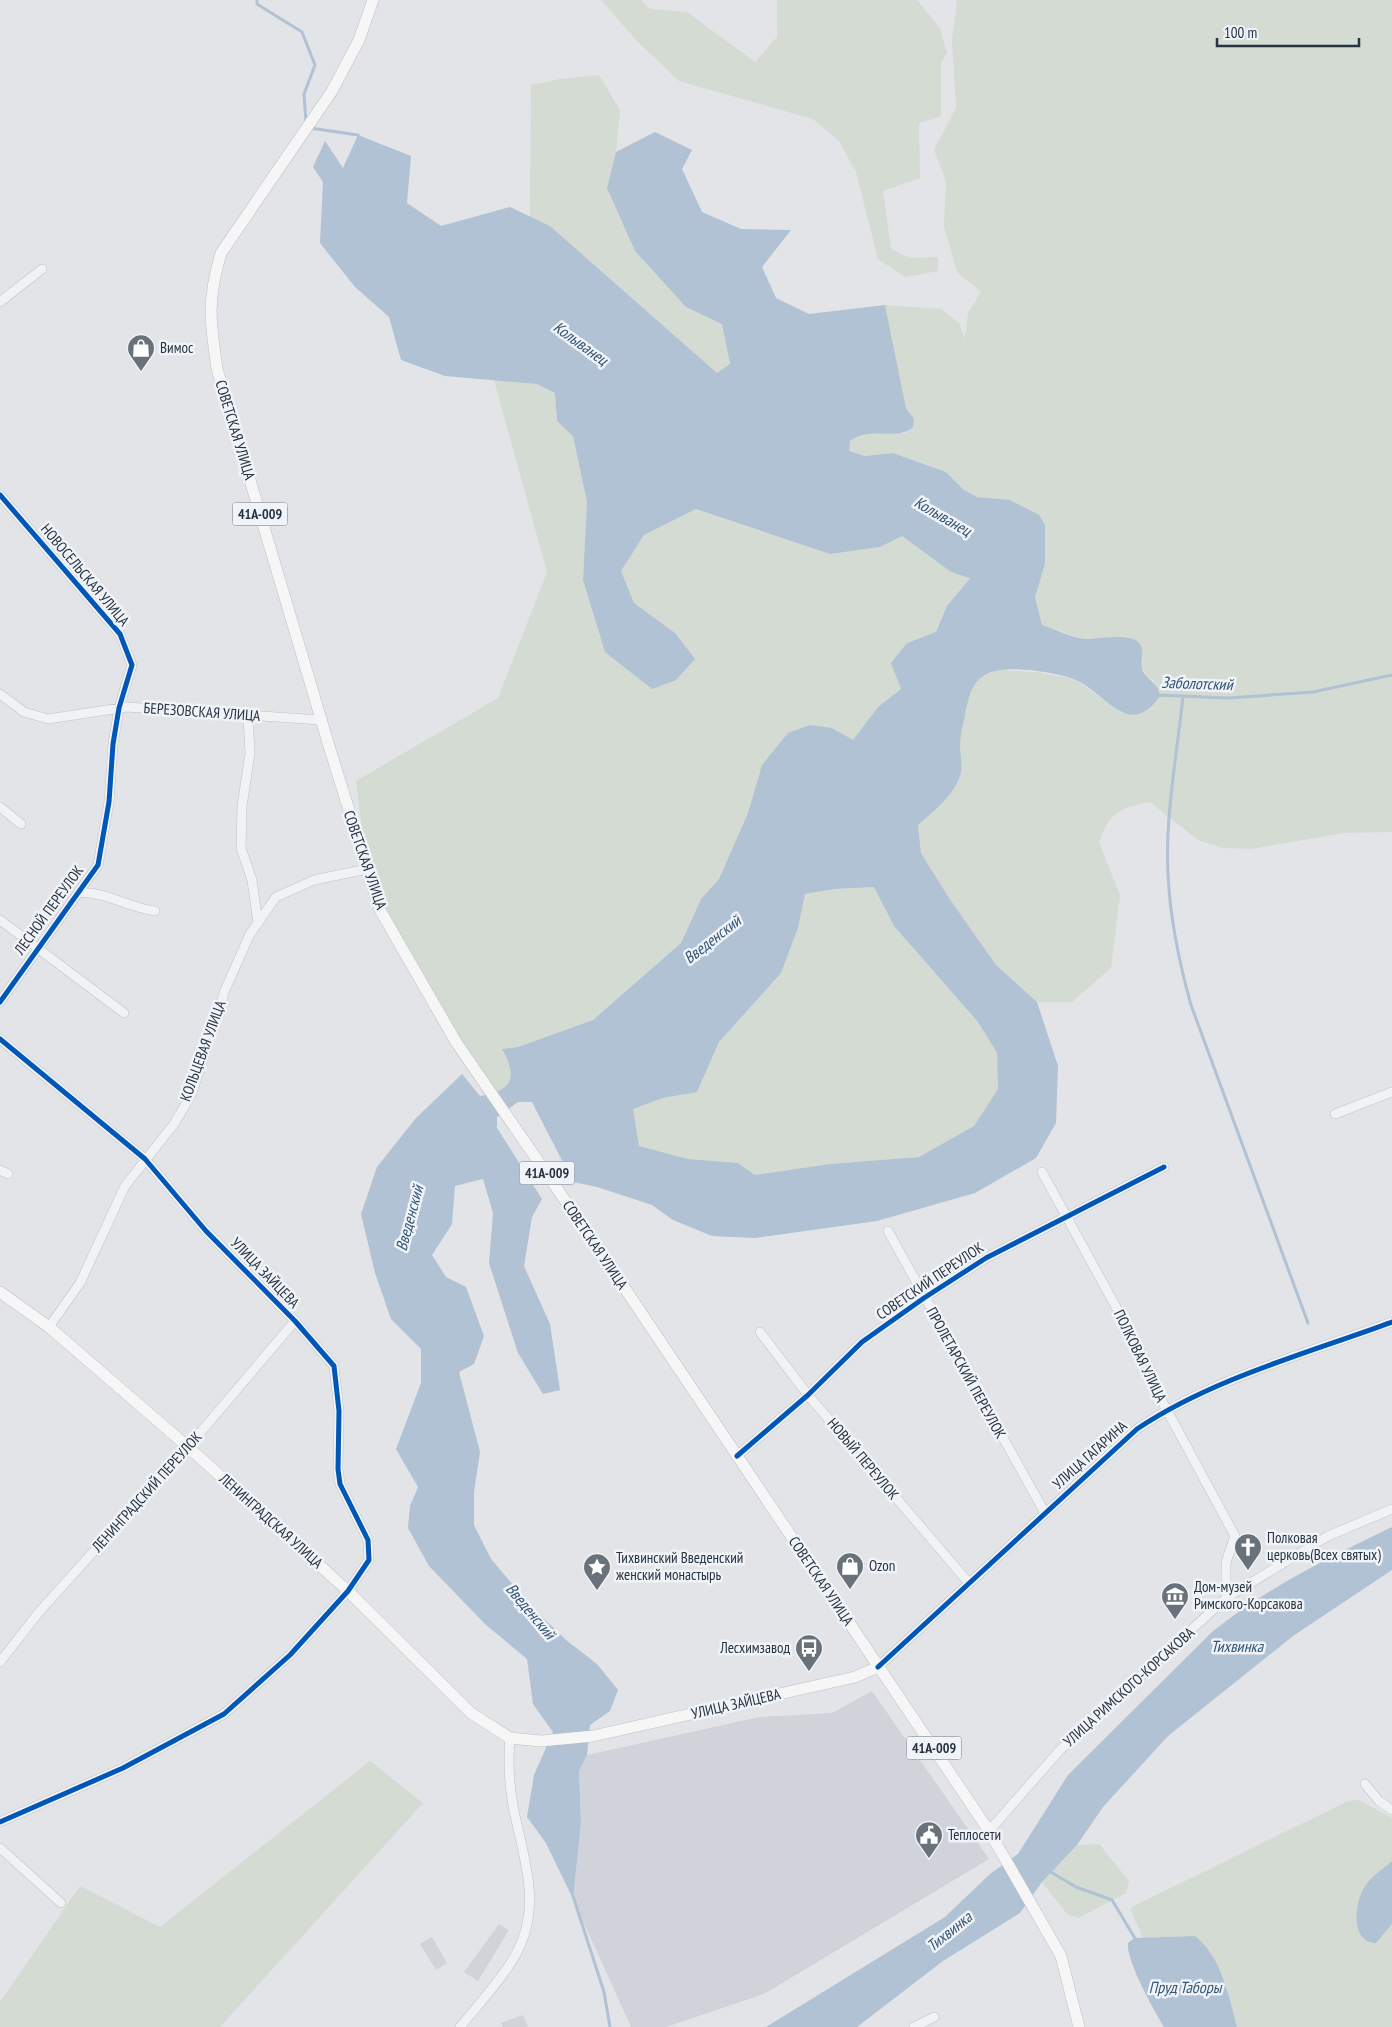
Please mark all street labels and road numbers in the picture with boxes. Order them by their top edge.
street label: СОВЕТСКАЯ УЛИЦА [211,378,260,483]
road number: 41А-009 [232,502,288,526]
street label: НОВОСЕЛЬСКАЯ УЛИЦА [37,520,134,630]
street label: БЕРЕЗОВСКАЯ УЛИЦА [143,698,262,725]
street label: СОВЕТСКАЯ УЛИЦА [340,808,392,913]
street label: ЛЕСНОЙ ПЕРЕУЛОК [9,861,88,959]
street label: КОЛЬЦЕВАЯ УЛИЦА [175,997,230,1104]
road number: 41А-009 [520,1162,574,1184]
street label: СОВЕТСКАЯ УЛИЦА [559,1197,633,1294]
street label: УЛИЦА ЗАЙЦЕВА [227,1233,304,1313]
street label: СОВЕТСКИЙ ПЕРЕУЛОК [872,1237,988,1324]
street label: ПРОЛЕТАРСКИЙ ПЕРЕУЛОК [922,1304,1011,1442]
street label: ПОЛКОВАЯ УЛИЦА [1110,1306,1171,1406]
street label: НОВЫЙ ПЕРЕУЛОК [824,1414,904,1504]
street label: УЛИЦА ГАГАРИНА [1049,1416,1131,1493]
street label: ЛЕНИНГРАДСКИЙ ПЕРЕУЛОК [87,1427,206,1557]
street label: ЛЕНИНГРАДСКАЯ УЛИЦА [215,1468,328,1573]
street label: СОВЕТСКАЯ УЛИЦА [785,1533,859,1630]
street label: УЛИЦА РИМСКОГО-КОРСАКОВА [1059,1622,1199,1751]
street label: УЛИЦА ЗАЙЦЕВА [689,1684,783,1723]
road number: 41А-009 [906,1736,962,1760]

